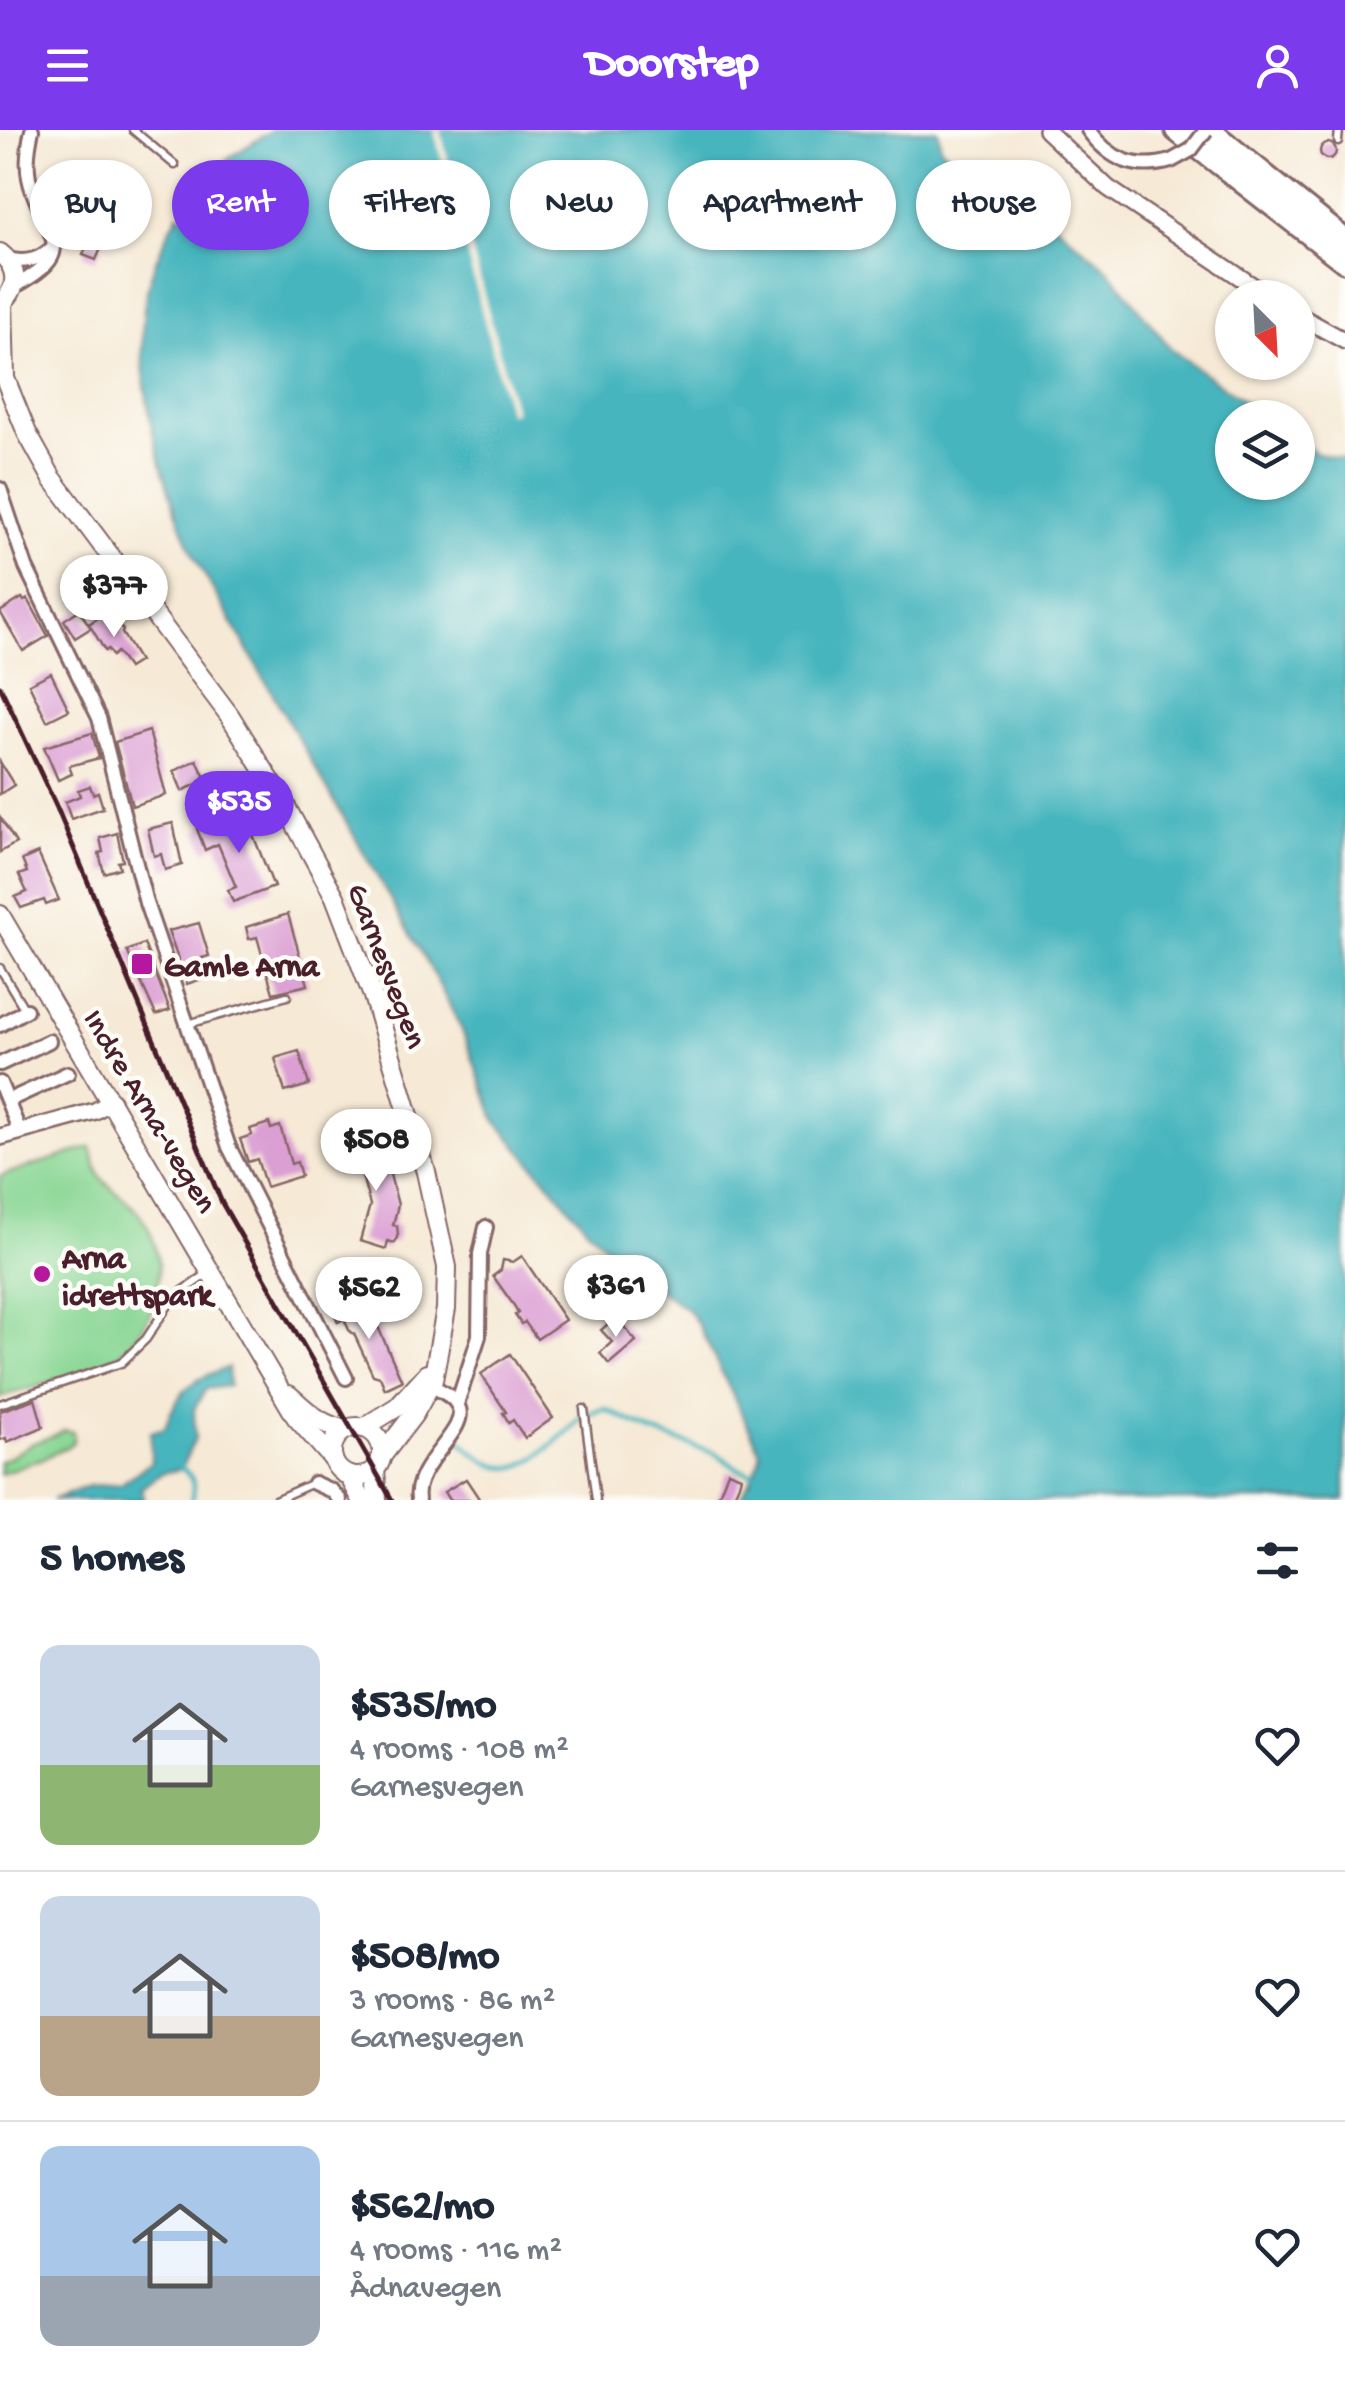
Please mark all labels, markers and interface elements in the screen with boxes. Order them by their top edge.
icon: menu [40,38,95,93]
icon: person [1250,38,1305,93]
text: Doorstep [586,39,759,92]
chip: Buy [30,160,152,250]
chip: Rent [172,160,309,250]
chip: Filters [329,160,490,250]
chip: New [510,160,648,250]
chip: Apartment [668,160,896,250]
chip: House [916,160,1071,250]
north arrow [1215,280,1315,380]
map controls [1215,280,1315,500]
button: layers [1215,400,1315,500]
pin: $377 [55,555,173,640]
text: $377 [82,568,146,606]
pin: $535 [180,771,298,856]
text: $535 [207,784,271,822]
street label: Garnesvegen [336,879,433,1055]
place label: Gamle Arna [164,950,321,988]
marker: Gamle Arna [129,951,155,977]
street label: Indre Arna-vegen [72,1004,223,1221]
pin: $508 [317,1109,435,1194]
text: $508 [343,1122,409,1160]
place label: Arna idrettspark [61,1242,216,1317]
pin: $361 [557,1255,675,1340]
pin: $562 [310,1257,428,1342]
marker: Arna idrettspark [31,1263,53,1285]
text: $361 [586,1268,646,1306]
text: $562 [337,1270,401,1308]
icon: filters [1250,1533,1305,1588]
text: 5 homes [40,1536,183,1585]
text: $535/mo [350,1683,497,1732]
icon: home [120,1685,240,1805]
icon: heart [1250,1718,1305,1773]
text: 4 rooms · 108 m² [350,1732,569,1770]
text: Garnesvegen [350,1770,523,1808]
text: $508/mo [350,1934,500,1983]
icon: home [120,1936,240,2056]
icon: heart [1250,1969,1305,2024]
text: 3 rooms · 86 m² [350,1983,555,2021]
text: Garnesvegen [350,2021,523,2059]
text: $562/mo [350,2184,495,2233]
icon: home [120,2186,240,2306]
icon: heart [1250,2219,1305,2274]
text: 4 rooms · 116 m² [350,2233,562,2271]
text: Ådnavegen [350,2271,501,2309]

